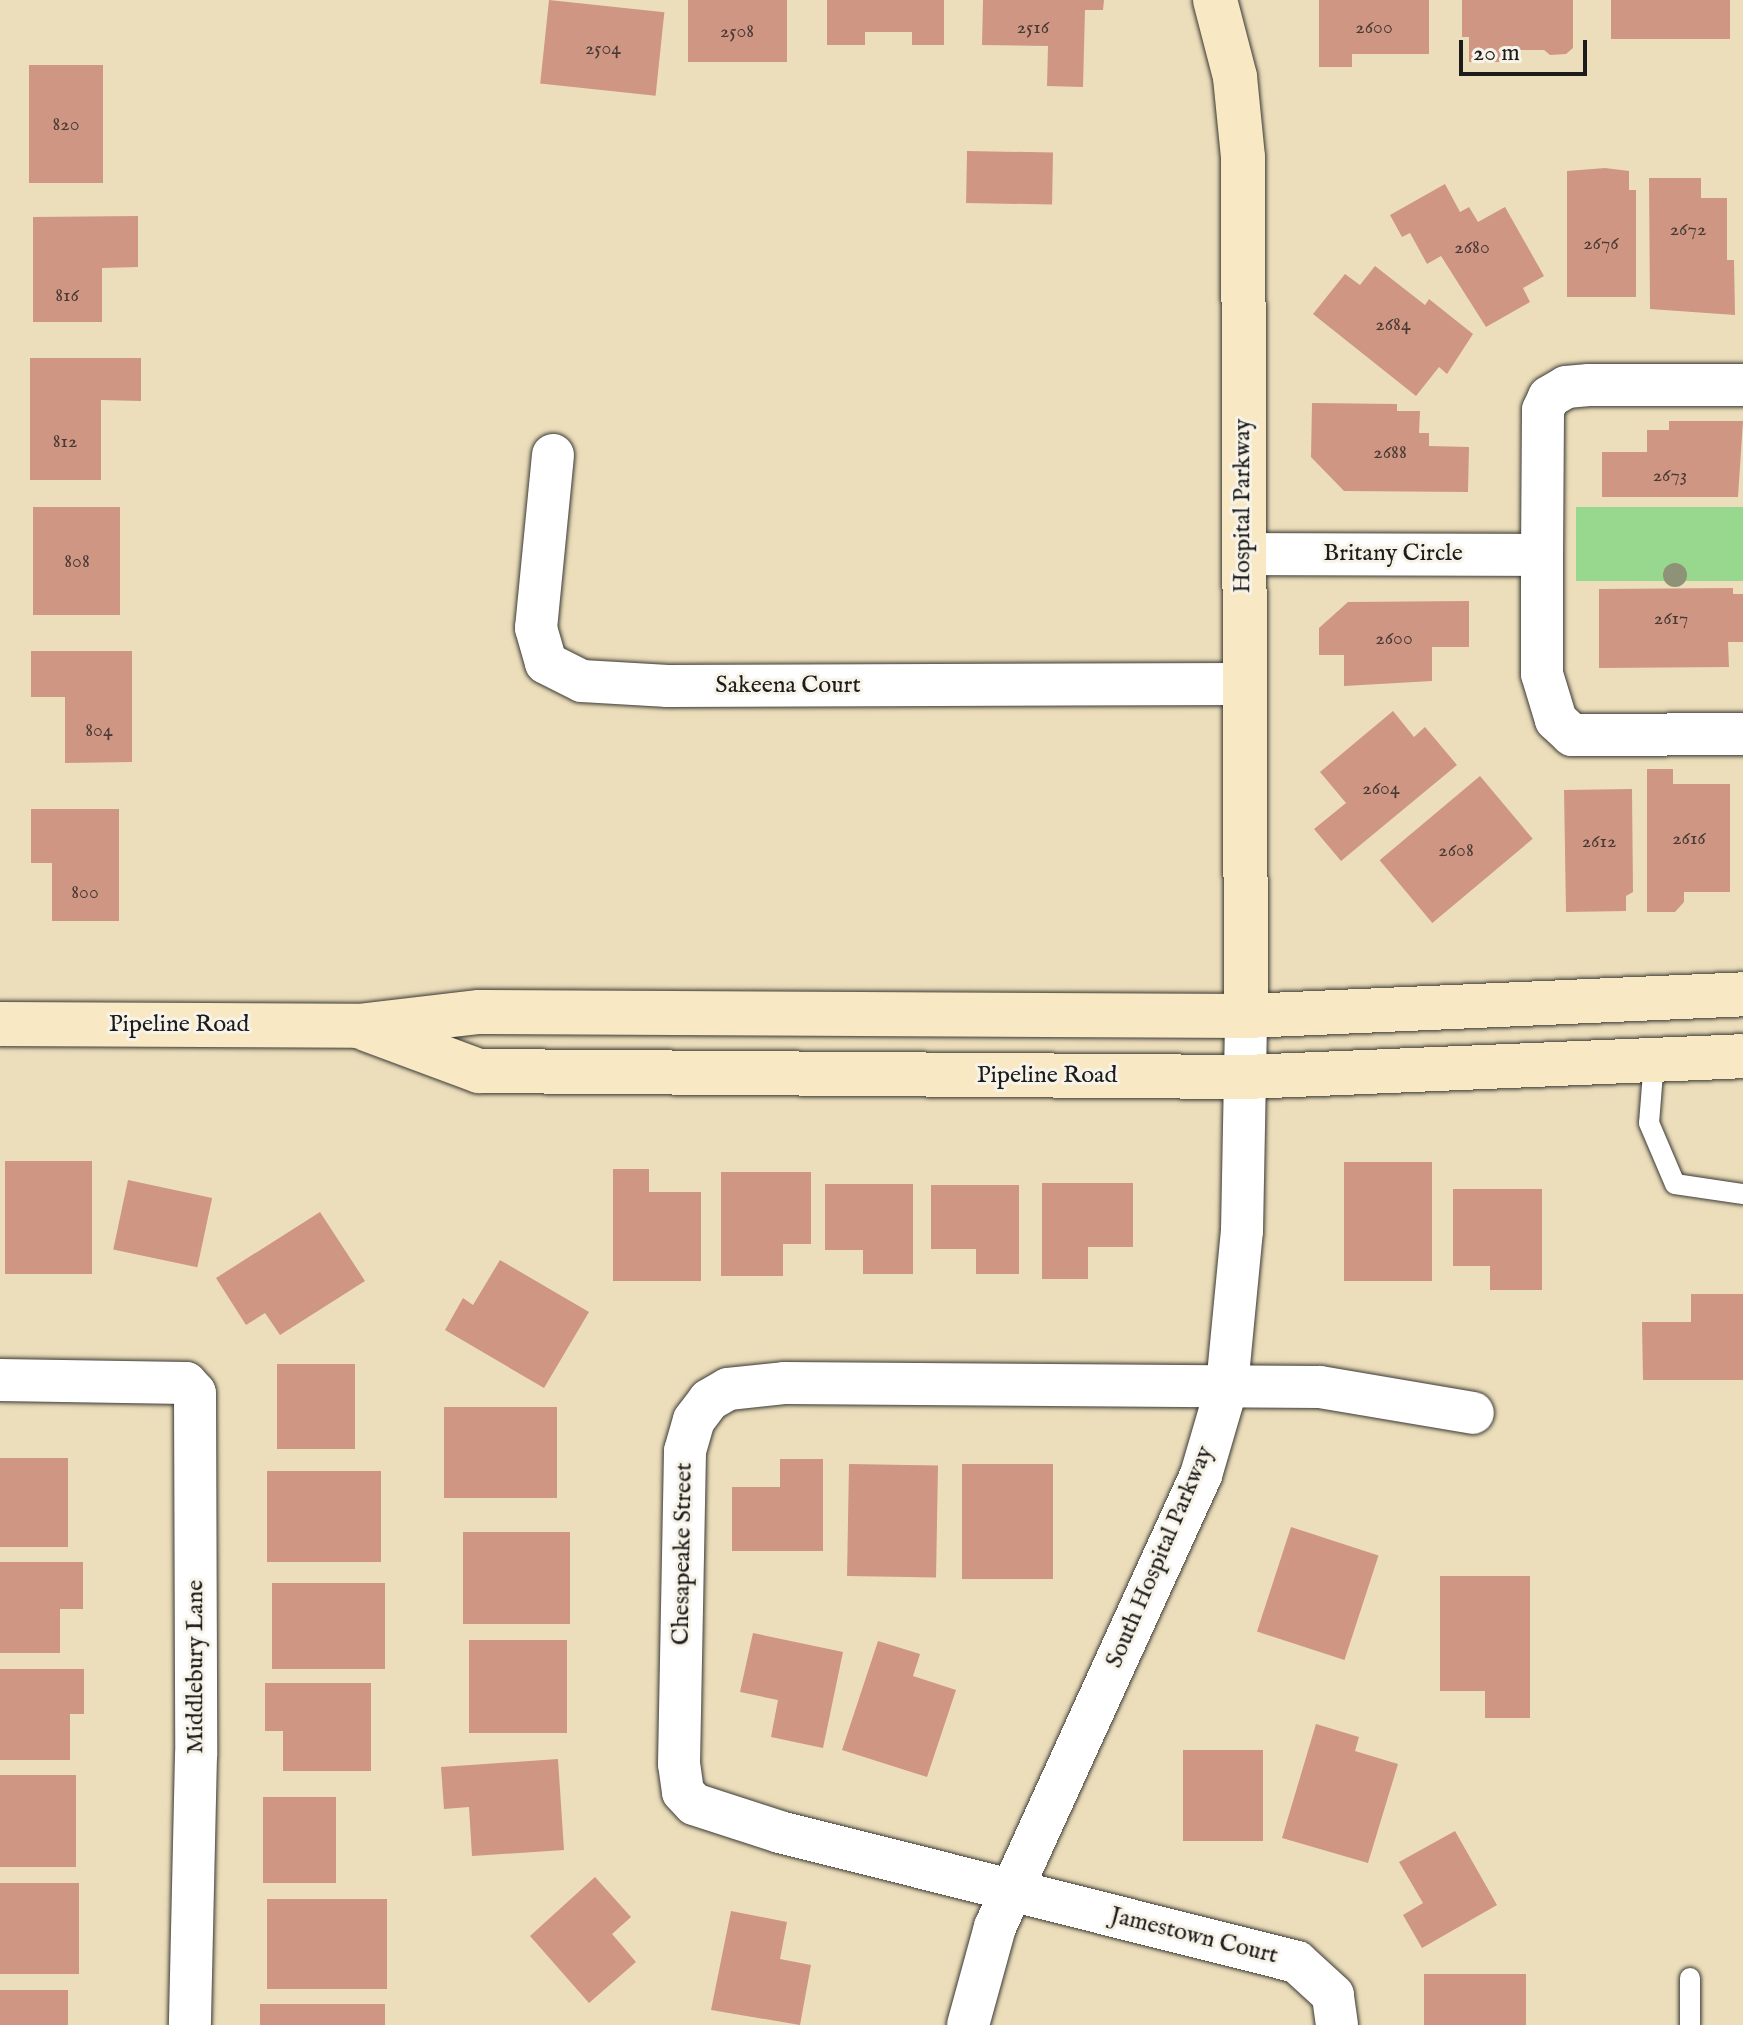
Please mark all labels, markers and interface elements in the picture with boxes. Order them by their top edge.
house number: 2516 [1017,15,1049,39]
house number: 2600 [1355,15,1393,39]
house number: 2508 [720,19,754,43]
scale bar [1463,24,1591,74]
house number: 2504 [585,36,621,60]
text: 20 m [1473,38,1520,69]
house number: 820 [52,112,80,136]
house number: 2672 [1670,217,1706,241]
house number: 2676 [1583,231,1619,255]
house number: 2680 [1454,235,1490,259]
house number: 816 [55,283,79,307]
house number: 2684 [1375,312,1411,336]
street label: Hospital Parkway [1229,419,1257,593]
house number: 812 [53,429,77,453]
house number: 2688 [1373,440,1407,464]
house number: 2673 [1653,463,1687,487]
street label: Britany Circle [1323,540,1463,568]
house number: 808 [64,549,90,573]
house number: 2617 [1654,606,1688,630]
house number: 2600 [1375,626,1413,650]
street label: Sakeena Court [715,672,861,700]
house number: 804 [85,718,113,742]
house number: 2604 [1362,776,1400,800]
house number: 2616 [1672,826,1706,850]
house number: 2612 [1582,829,1616,853]
house number: 2608 [1438,838,1474,862]
house number: 800 [71,880,99,904]
street label: Pipeline Road [109,1011,249,1039]
street label: Pipeline Road [977,1062,1117,1090]
street label: South Hospital Parkway [1100,1442,1220,1672]
street label: Chesapeake Street [667,1462,699,1646]
street label: Middlebury Lane [182,1580,210,1754]
street label: Jamestown Court [1107,1901,1281,1971]

